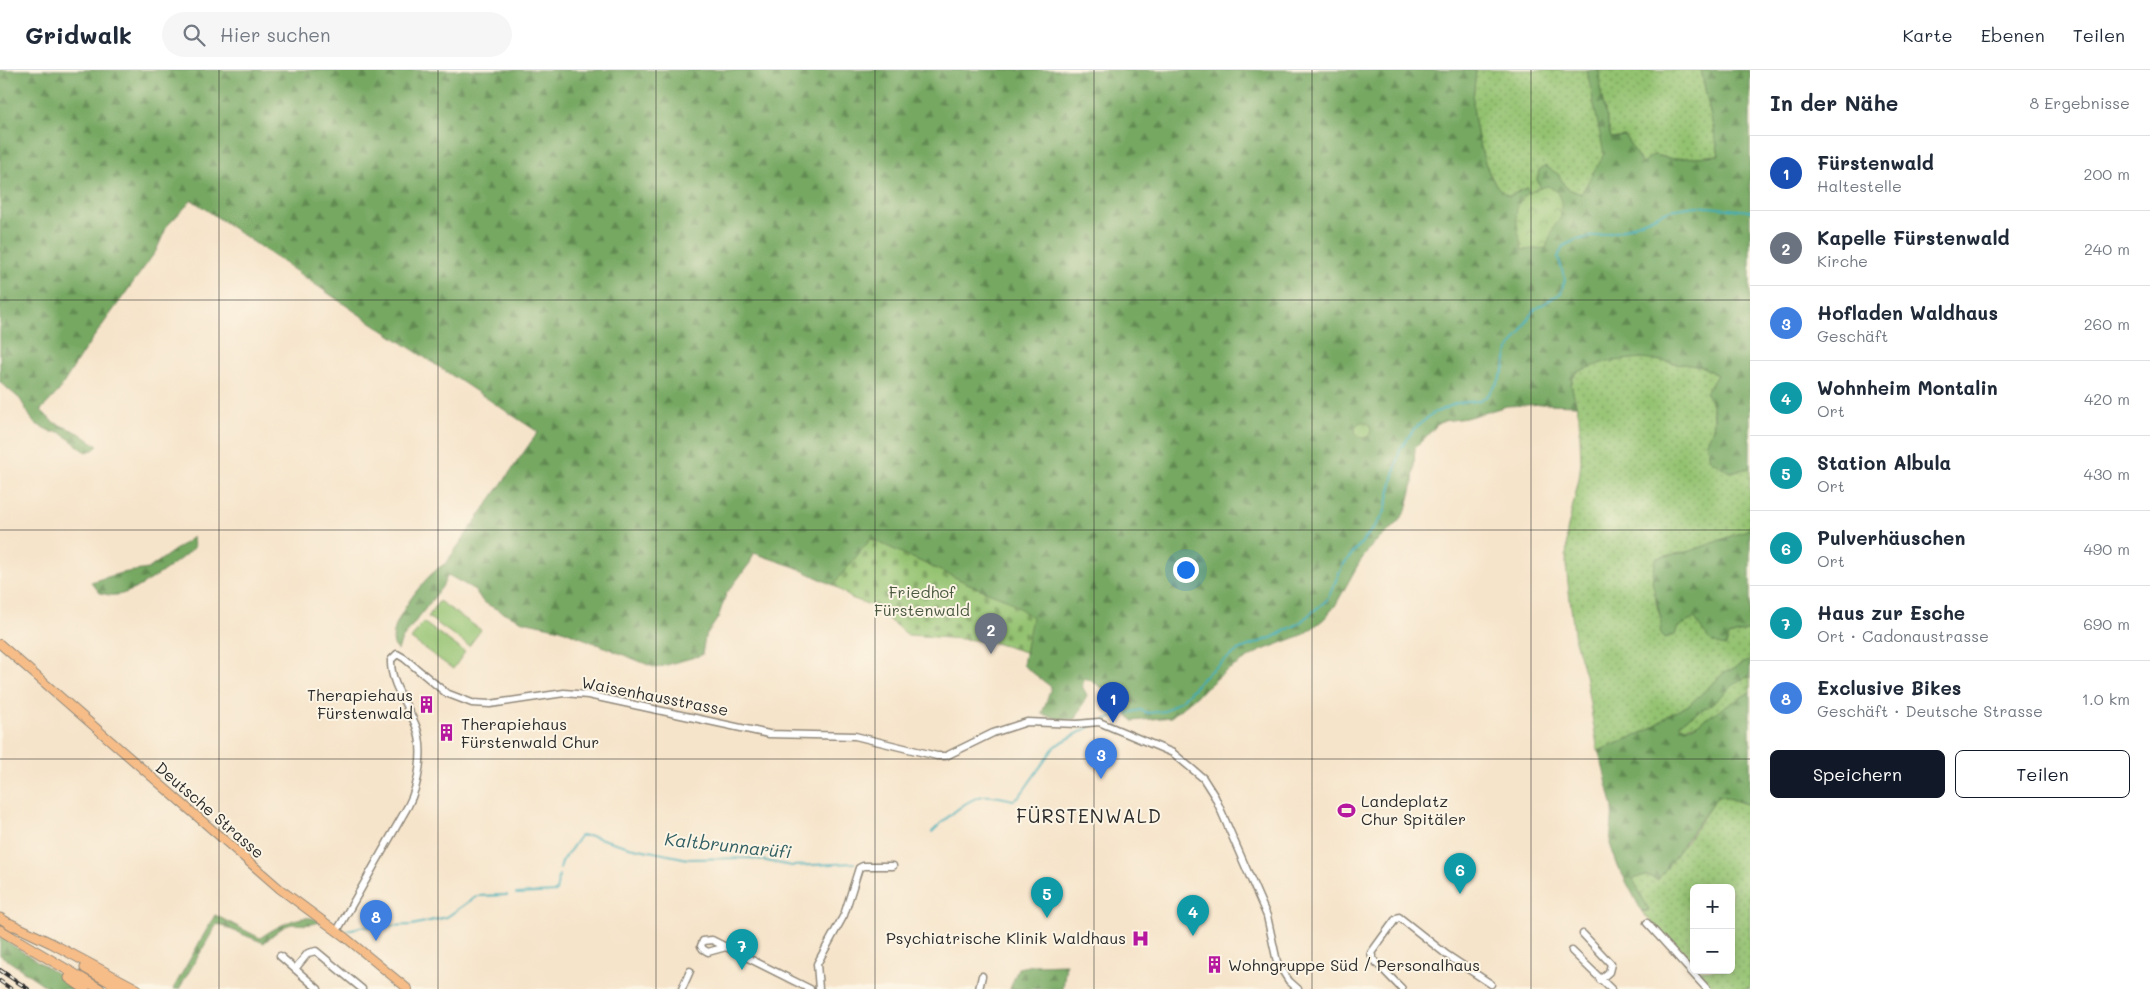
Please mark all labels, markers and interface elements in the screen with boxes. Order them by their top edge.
search box [162,12,512,57]
text: Gridwalk [25,19,132,50]
icon: search [180,21,208,49]
text: Hier suchen [220,22,330,47]
text: Karte [1902,23,1953,47]
text: Ebenen [1981,23,2045,47]
text: Teilen [2073,23,2125,47]
text: In der Nähe [1770,89,1898,116]
text: 8 Ergebnisse [2029,92,2130,113]
text: Fürstenwald [1817,150,1934,175]
text: 1 [1782,163,1790,184]
text: 200 m [2083,163,2130,184]
text: Haltestelle [1817,175,1902,196]
text: Kapelle Fürstenwald [1817,225,2010,250]
text: 2 [1782,238,1790,259]
text: 240 m [2084,238,2130,259]
text: Kirche [1817,250,1868,271]
text: Hofladen Waldhaus [1817,300,1998,325]
text: 3 [1781,313,1791,334]
text: 260 m [2084,313,2130,334]
text: Geschäft [1817,325,1888,346]
text: Wohnheim Montalin [1817,375,1998,400]
text: 4 [1781,388,1791,409]
text: 420 m [2084,388,2130,409]
text: Ort [1817,400,1845,421]
text: Station Albula [1817,450,1951,475]
text: 5 [1781,463,1791,484]
text: 430 m [2083,463,2130,484]
text: Ort [1817,475,1845,496]
text: Pulverhäuschen [1817,525,1965,550]
text: 6 [1781,538,1791,559]
text: 490 m [2083,538,2130,559]
text: Ort [1817,550,1845,571]
your location [1173,557,1199,583]
park label: Friedhof Fürstenwald [874,581,970,620]
text: Haus zur Esche [1817,600,1965,625]
pin: 2 [975,613,1007,654]
text: 7 [1782,613,1790,634]
text: 690 m [2083,613,2130,634]
text: Ort · Cadonaustrasse [1817,625,1989,646]
street label: Waisenhausstrasse [580,671,730,720]
text: Exclusive Bikes [1817,675,1961,700]
pin: 1 [1097,682,1129,723]
place label: Therapiehaus Fürstenwald [307,684,413,723]
text: 8 [1781,688,1791,709]
text: 1.0 km [2082,688,2130,709]
building icon: Therapiehaus Fürstenwald [417,694,437,714]
text: Geschäft · Deutsche Strasse [1817,700,2043,721]
place label: Therapiehaus Fürstenwald Chur [461,713,599,752]
building icon: Therapiehaus Fürstenwald Chur [437,723,457,743]
pin: 3 [1085,738,1117,779]
button: Speichern [1770,750,1945,798]
button: Teilen [1955,750,2130,798]
street label: Deutsche Strasse [152,757,269,863]
place label: Landeplatz Chur Spitäler [1361,790,1466,829]
sports icon: Landeplatz Chur Spitäler [1337,800,1357,820]
district label: FÜRSTENWALD [1016,803,1162,828]
water label: Kaltbrunnarüfi [663,826,793,864]
pin: 6 [1444,853,1476,894]
pin: 5 [1031,877,1063,918]
map controls [1690,884,1735,974]
button: + [1690,884,1735,929]
pin: 4 [1177,895,1209,936]
pin: 8 [360,900,392,941]
place label: Psychiatrische Klinik Waldhaus [886,927,1126,948]
hospital icon: Psychiatrische Klinik Waldhaus [1130,928,1150,948]
pin: 7 [726,929,758,970]
button: − [1690,929,1735,974]
place label: Wohngruppe Süd / Personalhaus [1228,954,1480,975]
building icon: Wohngruppe Süd / Personalhaus [1204,955,1224,975]

